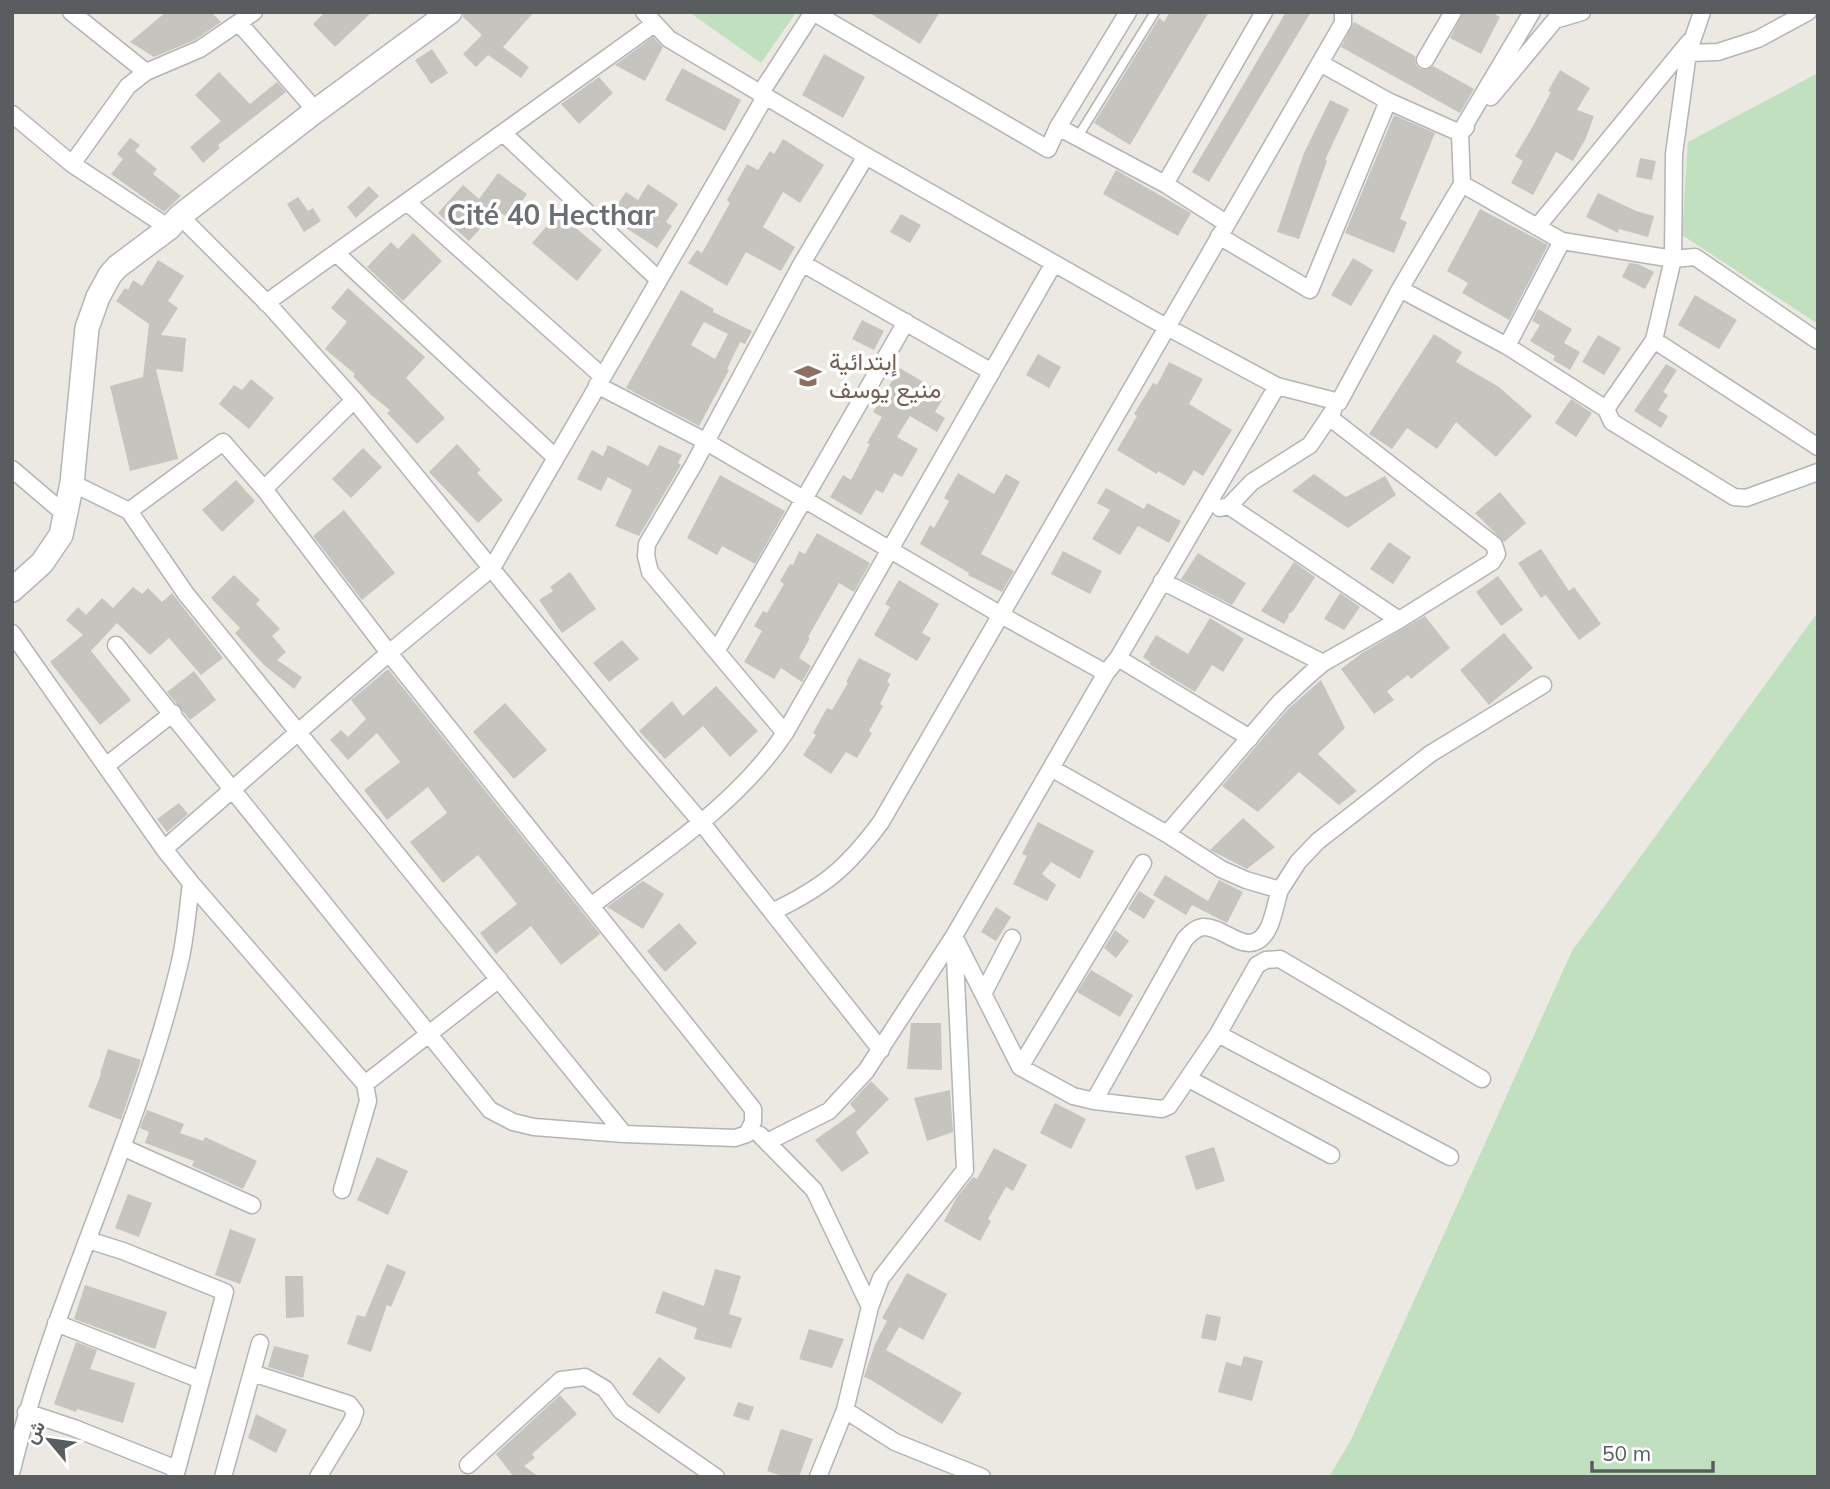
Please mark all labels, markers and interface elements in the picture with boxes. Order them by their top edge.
district label: Cité 40 Hecthar [447,197,655,232]
place label: إبتدائية منيع يوسف [829,346,941,407]
school or university icon: إبتدائية منيع يوسف [793,361,823,391]
north arrow [14,1405,84,1475]
text: ش [18,1416,50,1448]
scale bar [1592,1430,1713,1474]
text: 50 m [1602,1440,1651,1466]

